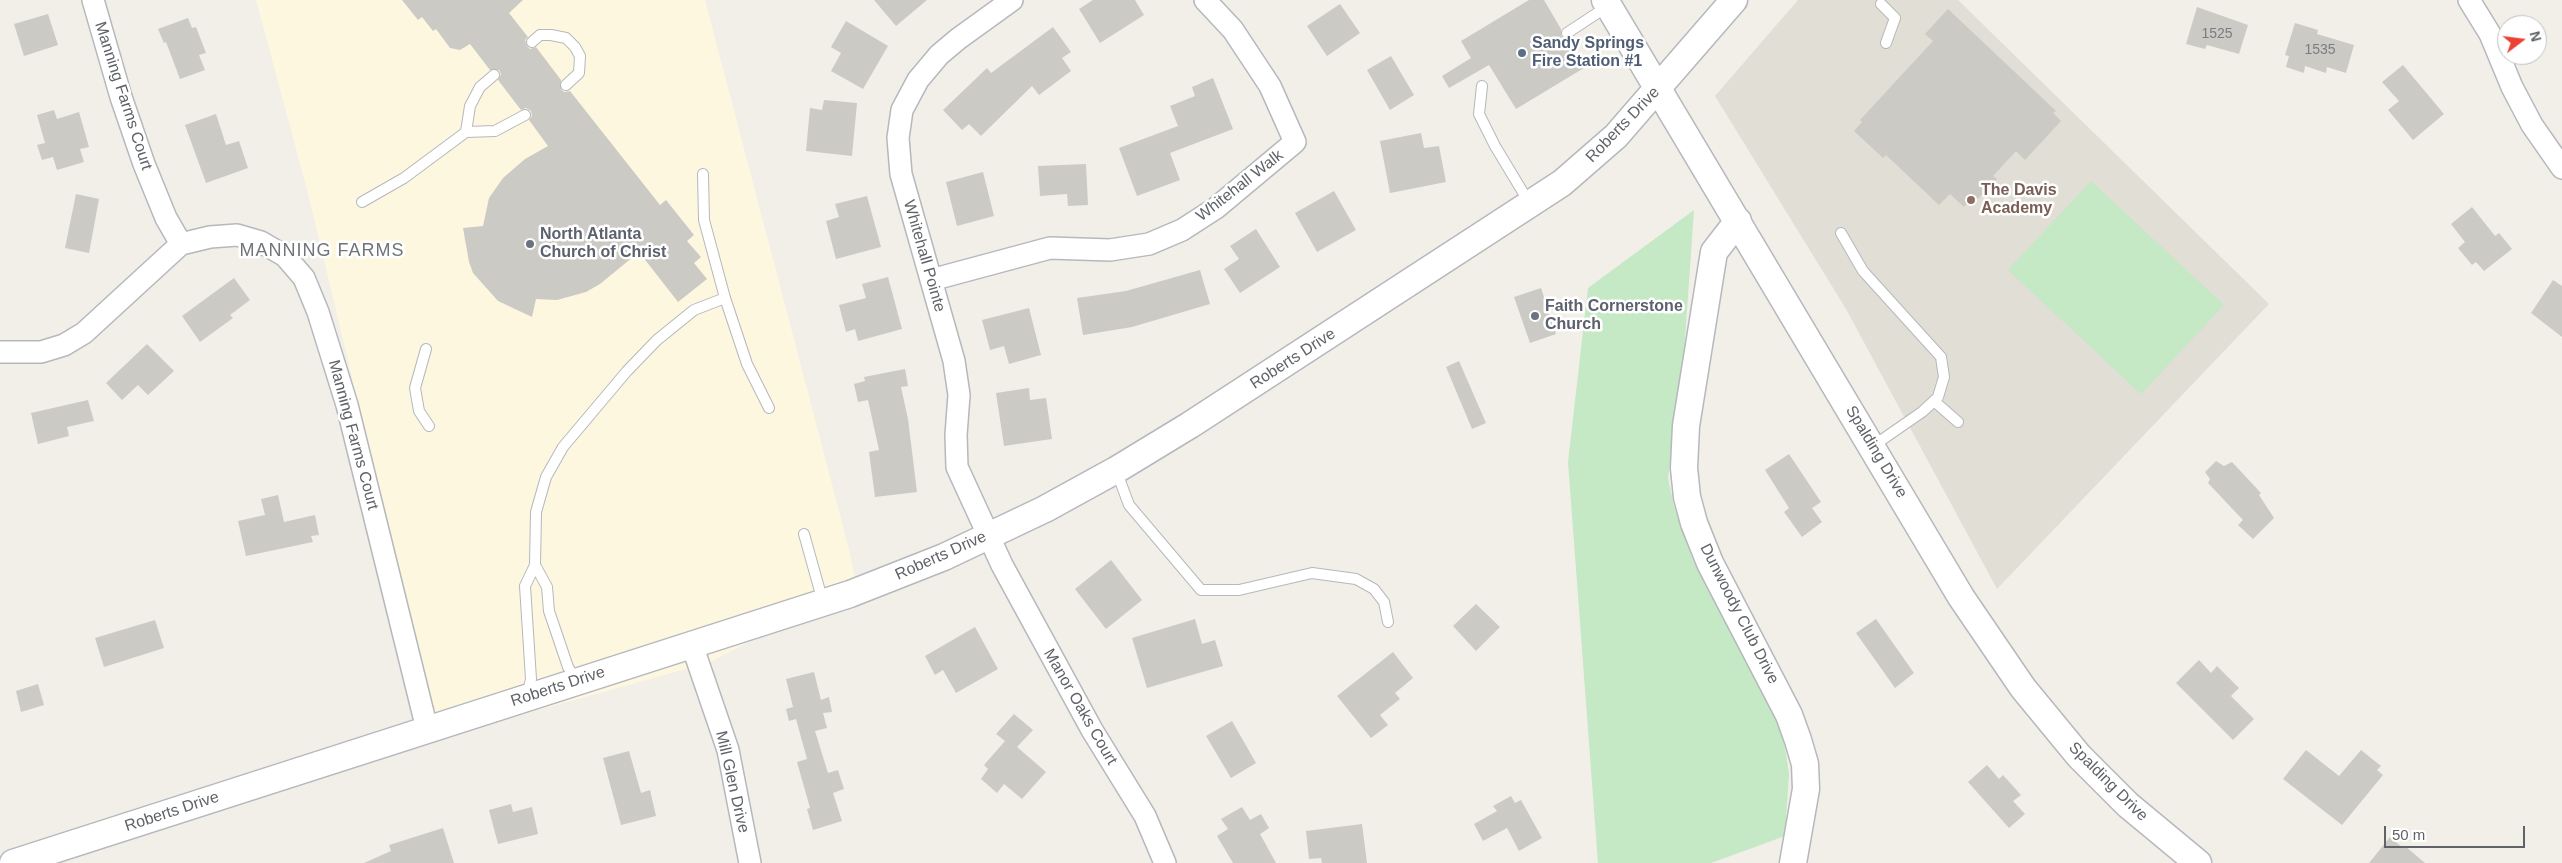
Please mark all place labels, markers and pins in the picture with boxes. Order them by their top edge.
place label: Sandy Springs Fire Station #1 [1532,34,1644,72]
marker: Sandy Springs Fire Station #1 [1516,47,1528,59]
place label: The Davis Academy [1981,181,2057,219]
marker: The Davis Academy [1965,194,1977,206]
place label: North Atlanta Church of Christ [540,225,666,263]
marker: North Atlanta Church of Christ [524,238,536,250]
place label: Faith Cornerstone Church [1545,297,1683,335]
marker: Faith Cornerstone Church [1529,310,1541,322]

